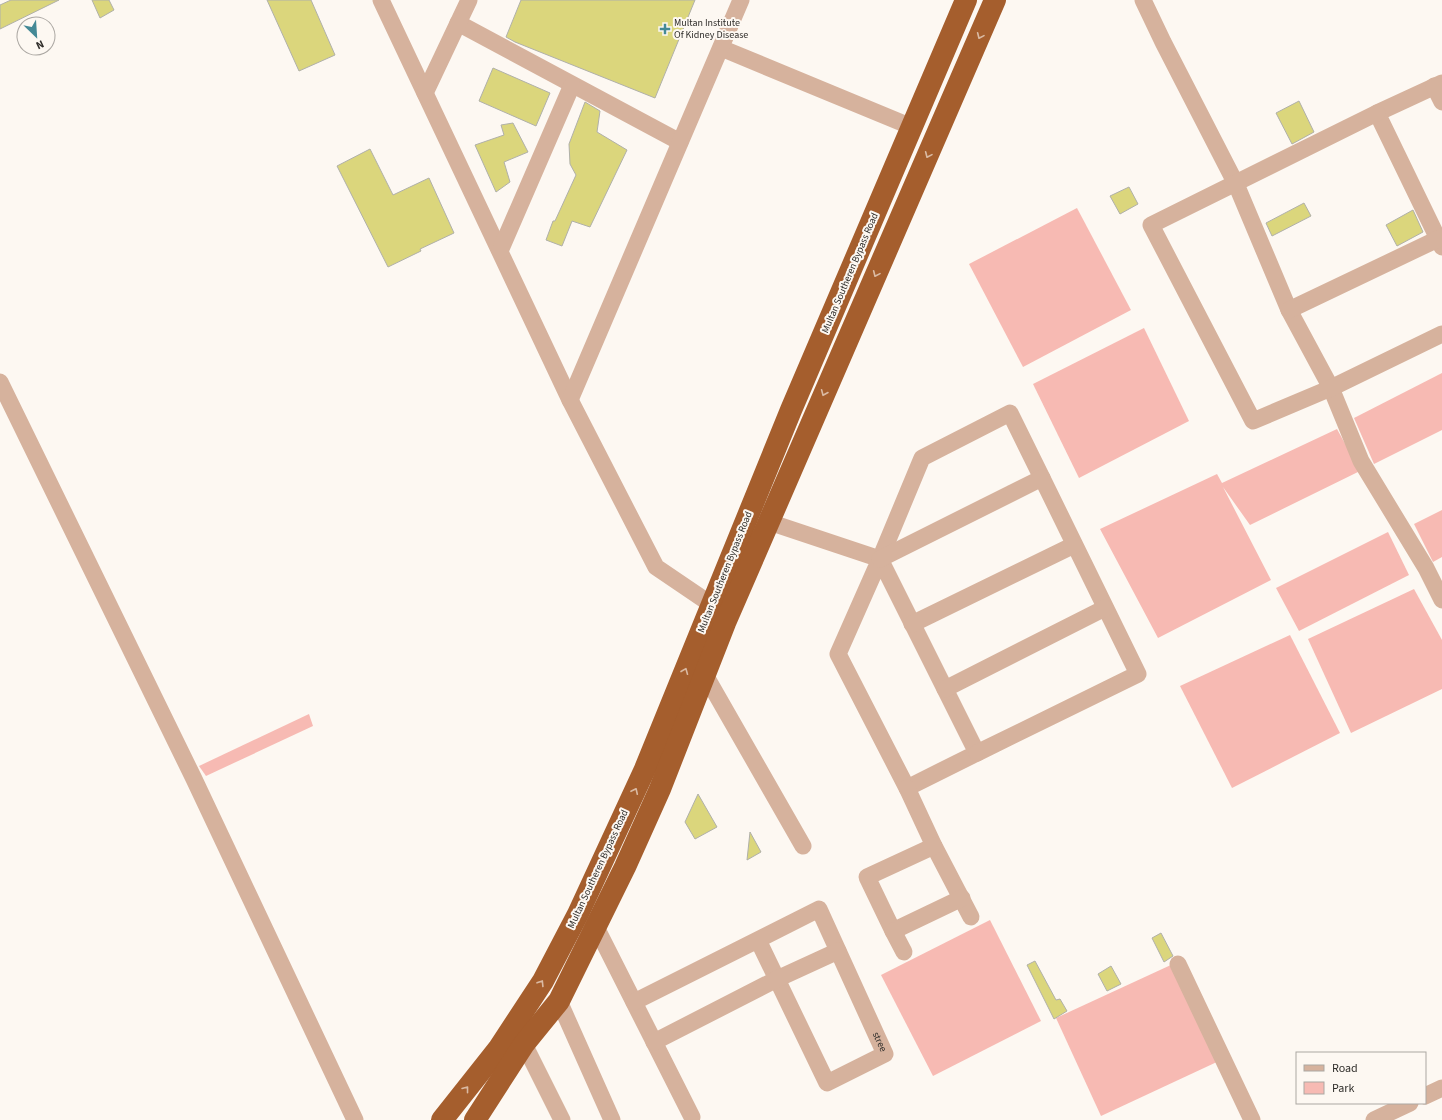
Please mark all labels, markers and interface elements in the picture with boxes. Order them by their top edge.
north arrow [16,16,56,56]
place label: Multan Institute Of Kidney Disease [674,16,748,42]
marker: Multan Institute Of Kidney Disease [659,23,671,35]
one-way arrow [976,32,984,39]
text: N [34,36,47,53]
one-way arrow [925,151,933,158]
street label: Multan Southeren Bypass Road [818,211,882,335]
one-way arrow [873,270,881,278]
one-way arrow [821,389,829,397]
street label: Multan Southeren Bypass Road [694,509,756,635]
one-way arrow [680,668,688,675]
one-way arrow [630,788,638,795]
street label: Multan Southeren Bypass Road [564,807,632,931]
one-way arrow [536,980,544,987]
street label: stree [869,1030,890,1054]
legend [1296,1052,1426,1104]
text: Road [1332,1060,1358,1077]
text: Park [1332,1080,1354,1097]
one-way arrow [461,1087,468,1094]

